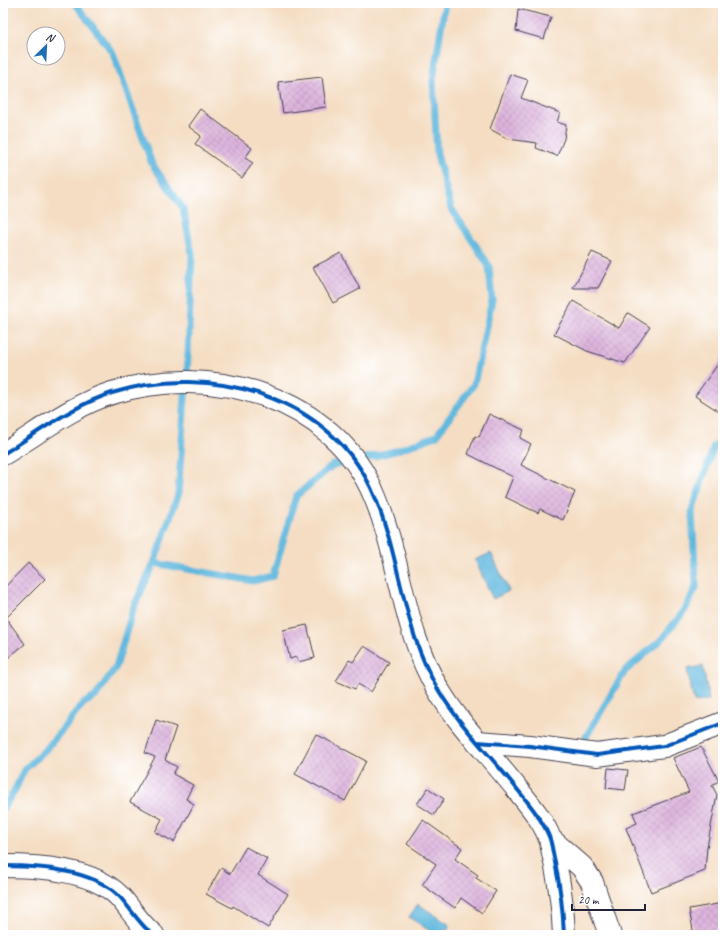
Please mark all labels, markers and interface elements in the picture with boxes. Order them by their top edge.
north arrow [26,26,66,66]
text: N [44,29,58,46]
scale bar [572,886,645,912]
text: 20 m [578,892,600,908]

